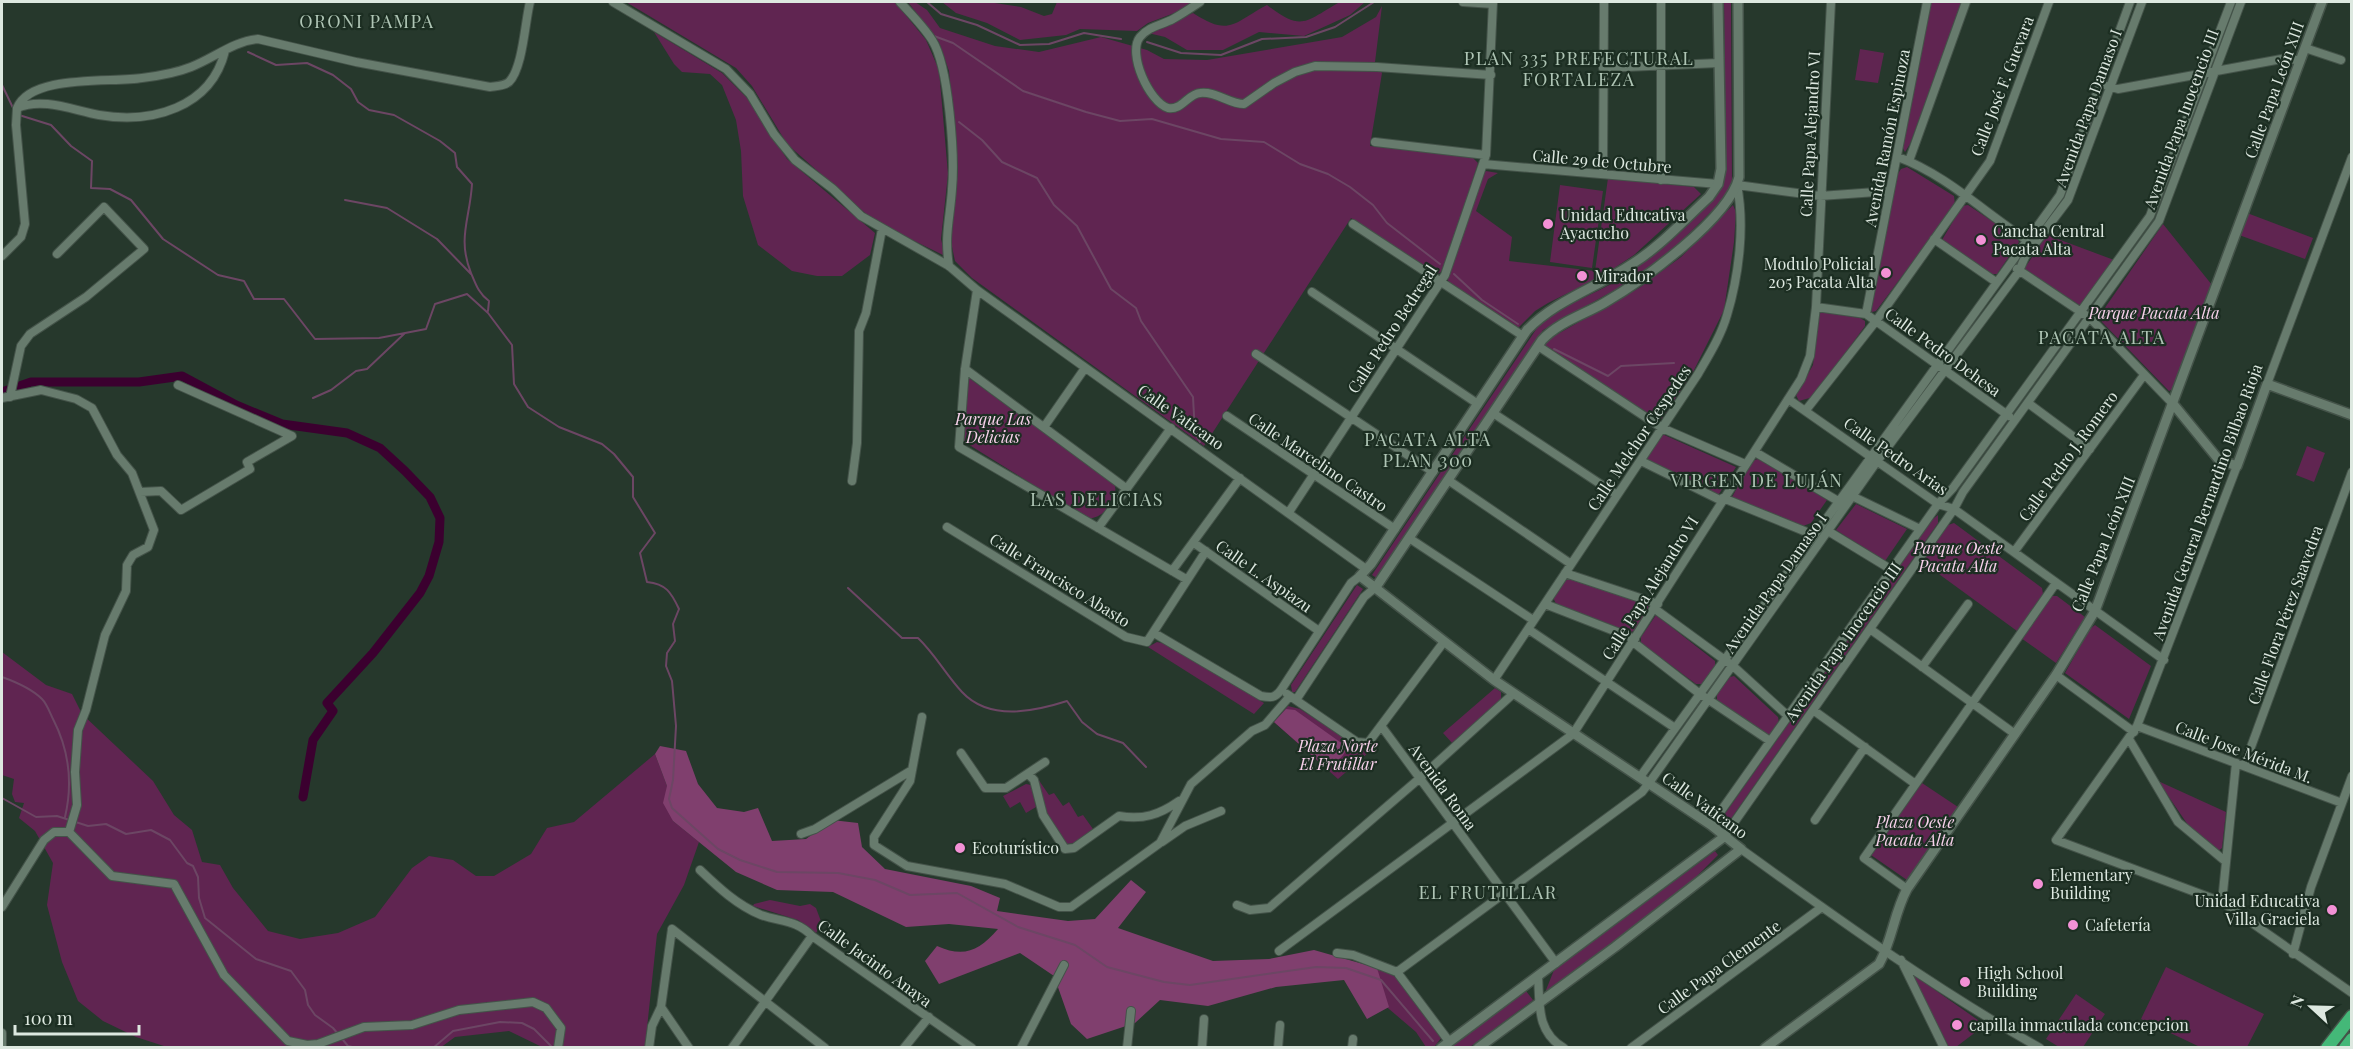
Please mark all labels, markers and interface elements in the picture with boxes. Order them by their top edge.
district label: ORONI PAMPA [299,9,435,33]
street label: Calle José F. Guevara [1965,13,2038,159]
street label: Calle Papa León XIII [2239,18,2308,161]
street label: Avenida Papa Damaso I [2049,26,2126,191]
street label: Avenida Papa Inocencio III [2138,26,2223,213]
district label: PLAN 335 PREFECTURAL FORTALEZA [1464,46,1694,91]
street label: Avenida Ramón Espinoza [1859,47,1914,230]
street label: Calle Papa Alejandro VI [1795,51,1824,217]
street label: Calle 29 de Octubre [1532,144,1673,177]
place label: Unidad Educativa Ayacucho [1559,204,1686,243]
marker: Unidad Educativa Ayacucho [1541,217,1555,231]
place label: Cancha Central Pacata Alta [1993,220,2105,259]
marker: Cancha Central Pacata Alta [1974,233,1988,247]
place label: Modulo Policial 205 Pacata Alta [1764,253,1874,292]
street label: Calle Pedro Bedregal [1342,260,1441,397]
place label: Mirador [1594,265,1653,286]
marker: Modulo Policial 205 Pacata Alta [1879,266,1893,280]
marker: Mirador [1575,269,1589,283]
street label: Calle Pedro Dehesa [1881,302,2005,401]
park label: Parque Pacata Alta [2087,302,2220,323]
district label: PACATA ALTA [2038,325,2166,349]
street label: Calle Melchor Cespedes [1582,361,1695,515]
street label: Avenida General Bernardino Bilbao Rioja [2146,361,2266,644]
street label: Calle Vaticano [1134,379,1229,454]
street label: Calle Pedro J. Romero [2013,386,2122,525]
street label: Calle Marcelino Castro [1245,407,1392,516]
park label: Parque Las Delicias [954,408,1031,447]
street label: Calle Pedro Arias [1840,412,1953,499]
district label: PACATA ALTA PLAN 300 [1364,427,1492,472]
district label: VIRGEN DE LUJÁN [1670,468,1843,492]
street label: Calle Papa León XIII [2066,473,2139,615]
district label: LAS DELICIAS [1030,487,1164,511]
street label: Avenida Papa Damaso I [1718,509,1831,658]
street label: Calle Papa Alejandro VI [1597,512,1702,664]
street label: Calle Flora Pérez Saavedra [2242,522,2327,707]
street label: Calle Francisco Abasto [986,528,1135,632]
street label: Calle L. Aspiazu [1212,535,1317,617]
park label: Parque Oeste Pacata Alta [1912,537,2003,576]
street label: Avenida Papa Inocencio III [1779,558,1906,726]
street label: Calle Jose Mérida M. [2172,716,2316,787]
park label: Plaza Norte El Frutillar [1297,735,1378,774]
street label: Avenida Roma [1404,738,1482,834]
street label: Calle Vaticano [1658,766,1753,843]
park label: Plaza Oeste Pacata Alta [1875,811,1954,850]
place label: Ecoturístico [972,837,1059,858]
marker: Ecoturístico [953,841,967,855]
place label: Elementary Building [2050,864,2133,903]
marker: Elementary Building [2031,877,2045,891]
district label: EL FRUTILLAR [1418,880,1558,904]
place label: Unidad Educativa Villa Graciela [2194,890,2320,929]
marker: Unidad Educativa Villa Graciela [2325,903,2339,917]
street label: Calle Jacinto Anaya [814,914,937,1011]
place label: Cafetería [2085,914,2151,935]
street label: Calle Papa Clemente [1653,915,1785,1018]
marker: Cafetería [2066,918,2080,932]
place label: High School Building [1977,962,2064,1001]
marker: High School Building [1958,975,1972,989]
north arrow [2281,977,2341,1037]
text: N [2285,991,2309,1010]
scale bar [15,998,140,1036]
text: 100 m [24,1006,73,1030]
place label: capilla inmaculada concepcion [1969,1014,2189,1035]
marker: capilla inmaculada concepcion [1950,1018,1964,1032]

